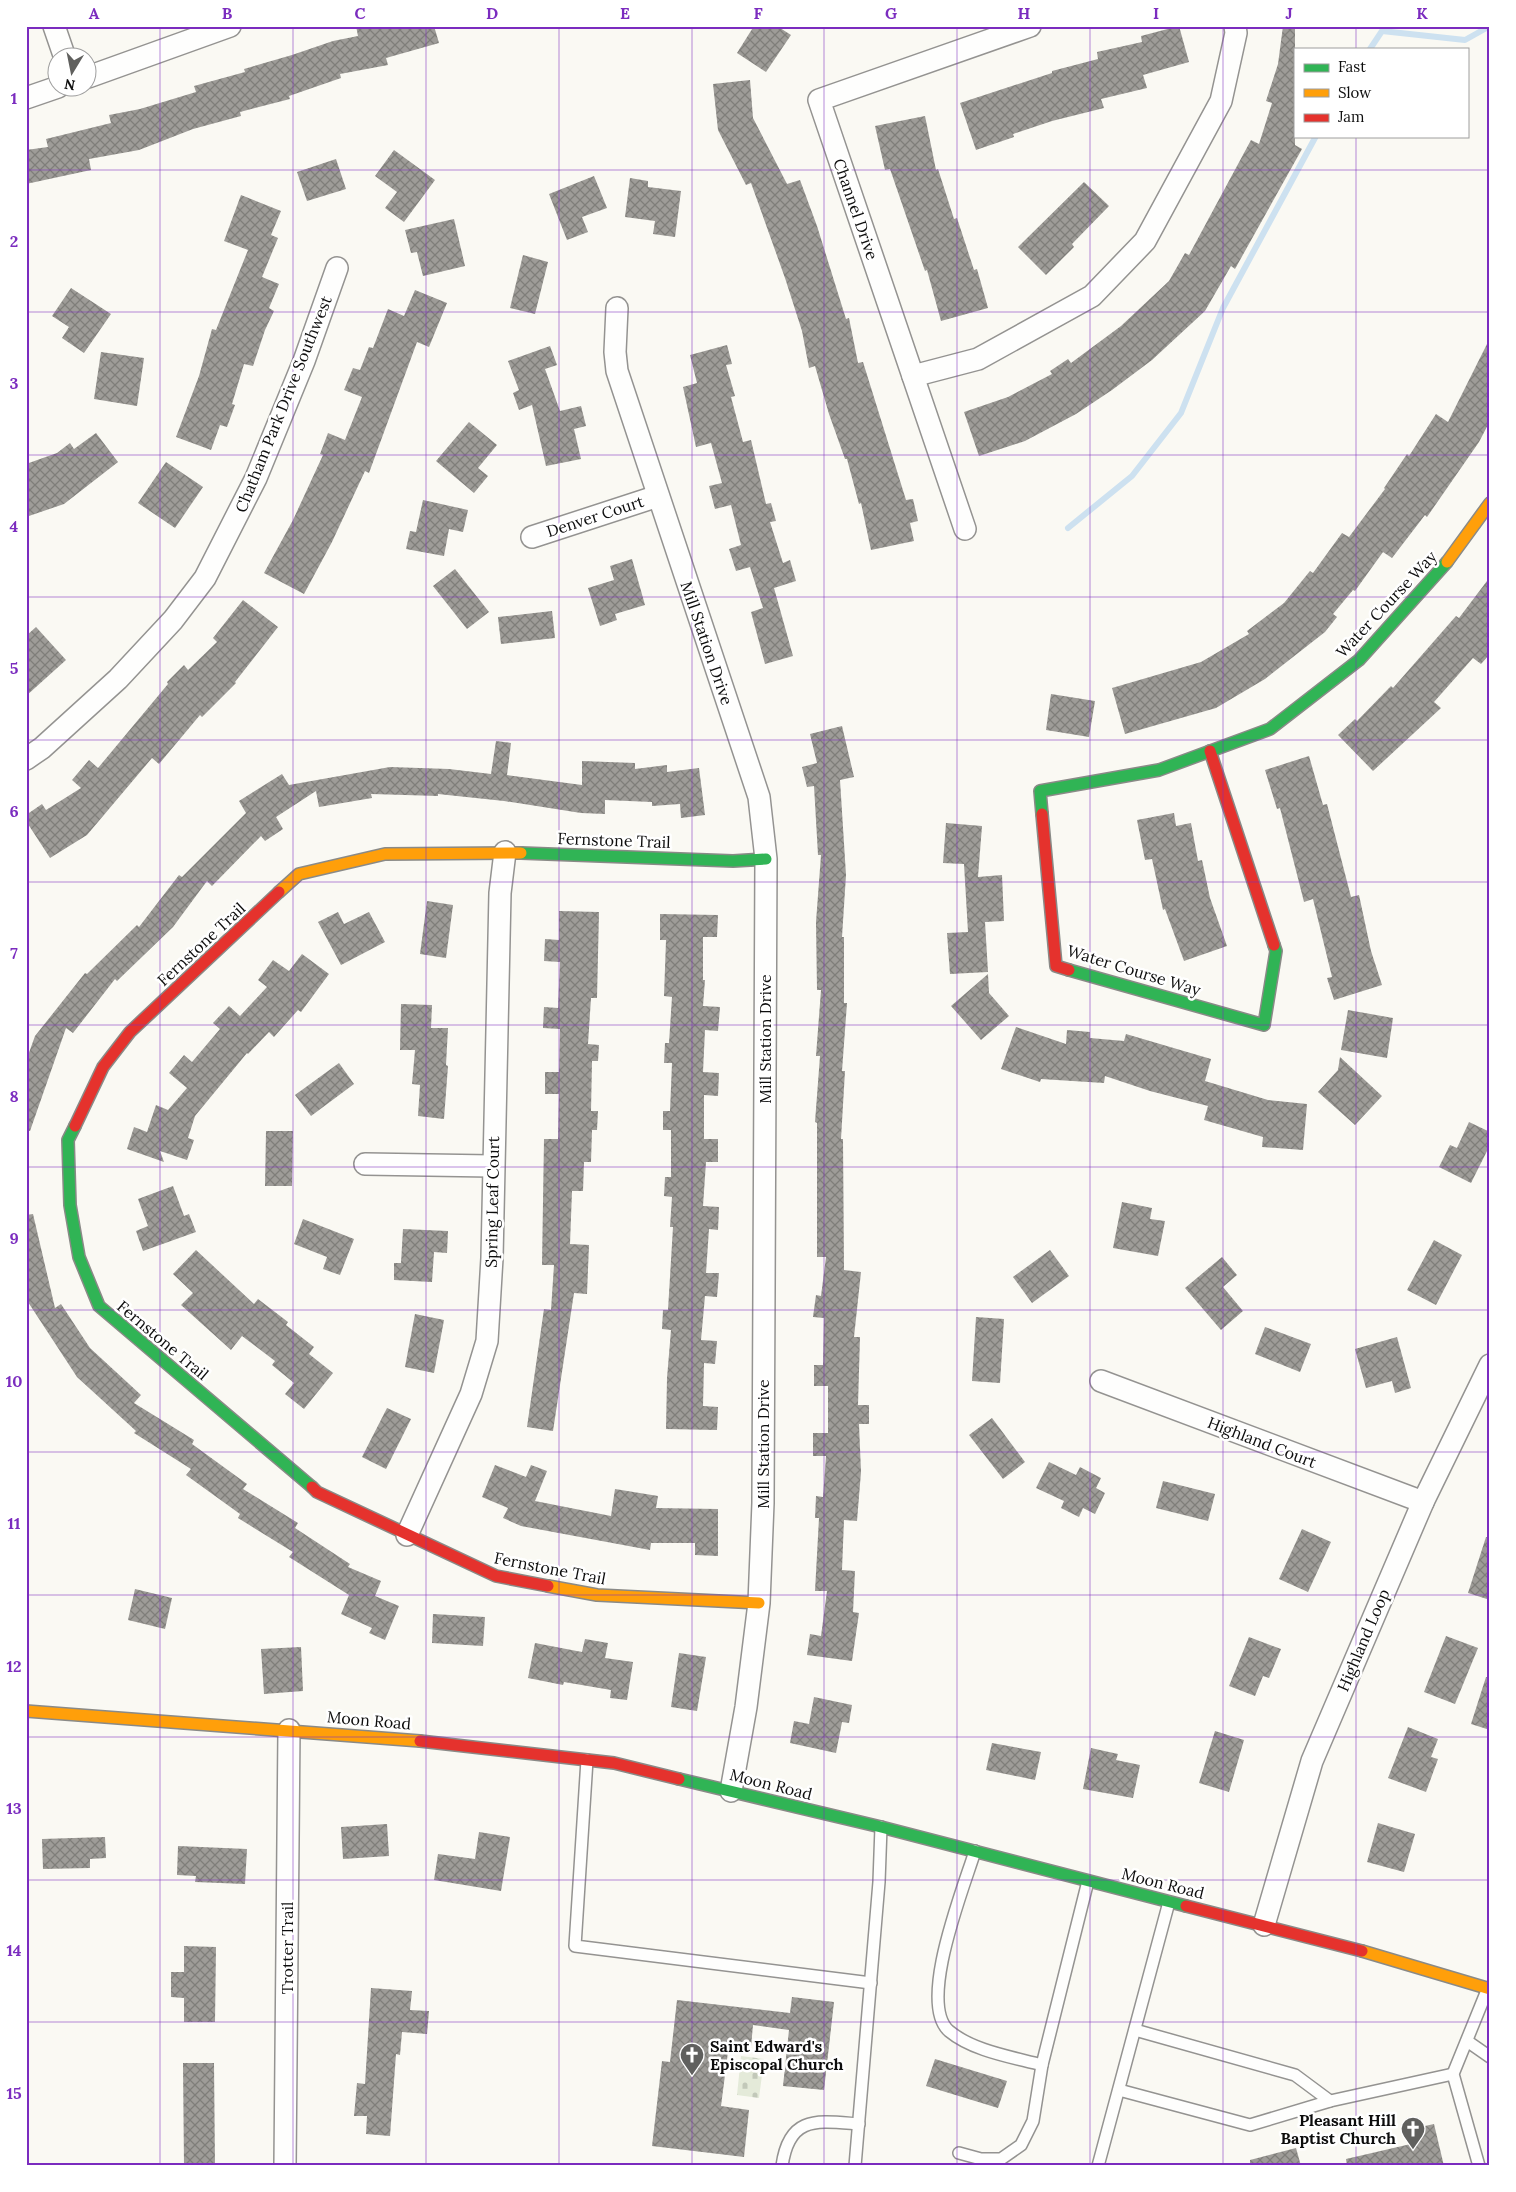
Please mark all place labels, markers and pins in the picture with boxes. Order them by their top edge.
place label: Saint Edward's Episcopal Church [710,2036,844,2074]
church icon: Saint Edward's Episcopal Church [679,2042,705,2076]
place label: Pleasant Hill Baptist Church [1280,2110,1396,2148]
church icon: Pleasant Hill Baptist Church [1400,2116,1426,2150]

